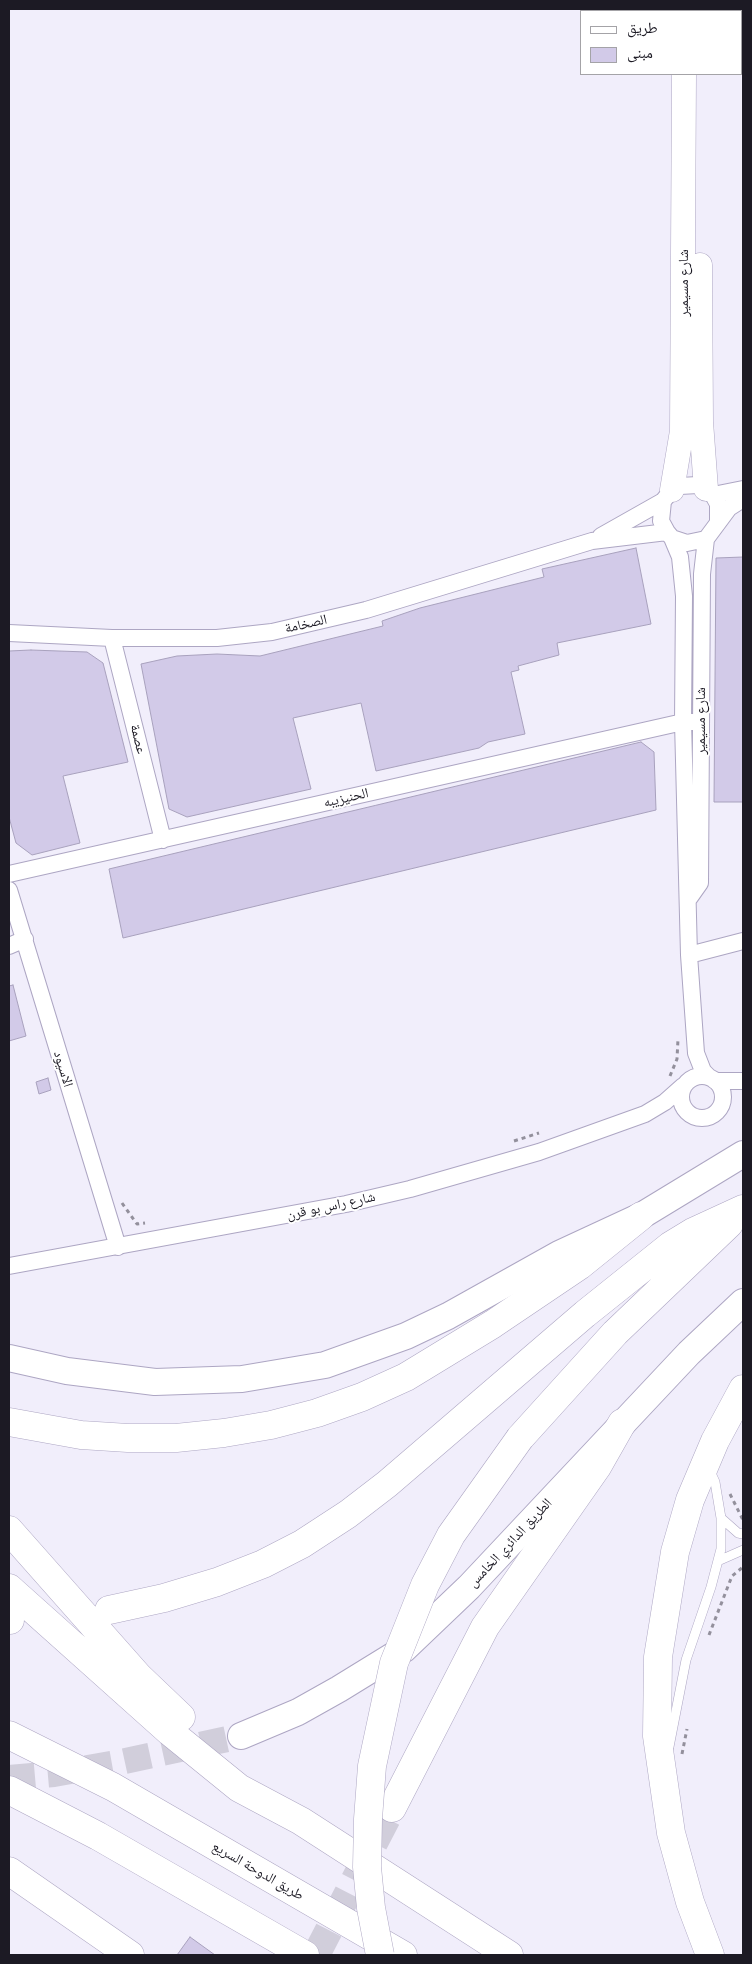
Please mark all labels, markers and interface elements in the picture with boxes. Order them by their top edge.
legend [580,10,742,75]
text: طريق [627,19,658,37]
text: مبنى [627,44,653,62]
street label: شارع مسيمير [676,249,692,317]
street label: الصخامة [283,611,329,637]
street label: شارع مسيمير [693,687,709,755]
street label: عصمة [126,722,150,756]
street label: الحنيزيبه [322,785,370,811]
street label: الاسيود [50,1049,76,1089]
street label: شارع راس بو قرن [285,1188,377,1224]
street label: الطريق الدائري الخامس [464,1495,556,1591]
street label: طريق الدوحة السريع [209,1838,307,1904]

